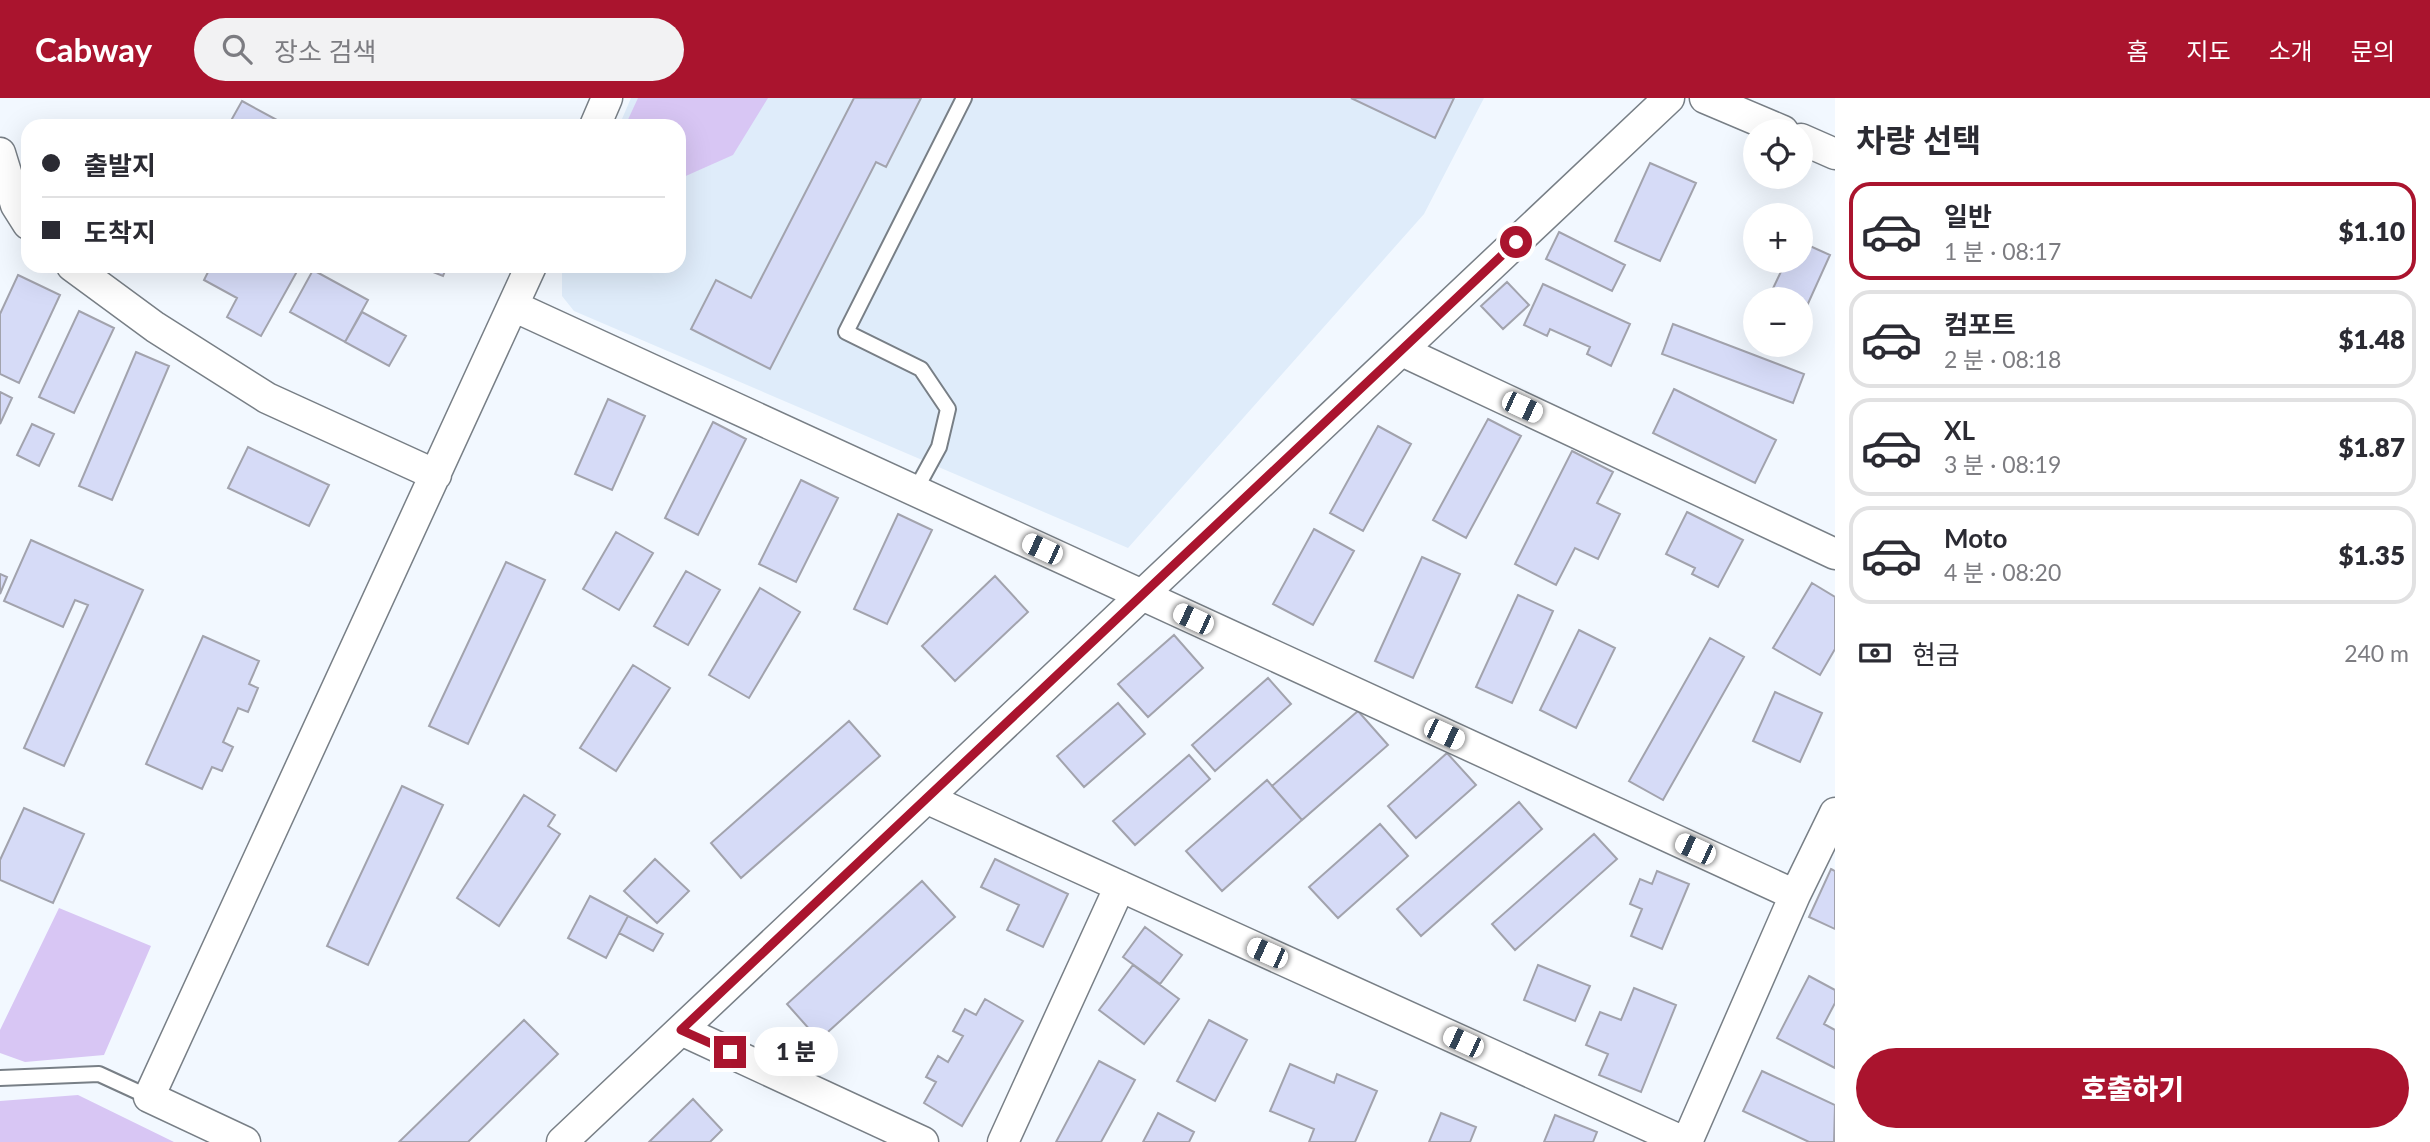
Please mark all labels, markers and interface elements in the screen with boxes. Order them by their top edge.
search box [194,18,684,81]
text: Cabway [35,29,152,69]
icon: search [218,30,256,68]
text: 장소 검색 [274,35,376,67]
text: 홈 [2126,36,2148,65]
text: 지도 [2186,36,2231,65]
text: 소개 [2269,36,2313,65]
text: 문의 [2351,36,2395,65]
map controls [1743,119,1813,357]
button: locate [1743,119,1813,189]
text: 차량 선택 [1856,120,1982,159]
text: 출발지 [84,149,156,181]
icon: car [1860,200,1923,263]
text: 일반 [1944,200,1992,232]
button: + [1743,203,1813,273]
text: $1.10 [2338,215,2405,247]
text: 도착지 [84,216,156,248]
route start [1500,226,1532,258]
text: 1 분 · 08:17 [1944,237,2061,265]
button: − [1743,287,1813,357]
icon: car [1860,308,1923,371]
text: 컴포트 [1944,308,2016,340]
text: $1.48 [2338,323,2405,355]
text: 2 분 · 08:18 [1944,345,2061,373]
car [1499,389,1546,425]
text: XL [1944,414,1975,446]
icon: car [1860,416,1923,479]
text: $1.87 [2338,431,2405,463]
text: 3 분 · 08:19 [1944,450,2061,478]
text: Moto [1944,522,2007,554]
icon: car [1860,524,1923,587]
car [1019,531,1066,567]
text: $1.35 [2338,539,2405,571]
text: 4 분 · 08:20 [1944,558,2061,586]
car [1170,601,1217,637]
icon: cash [1856,634,1894,672]
text: 현금 [1912,638,1960,670]
text: 240 m [2344,639,2409,667]
car [1421,716,1468,752]
car [1672,831,1719,867]
car [1244,935,1291,971]
car [1440,1024,1487,1060]
callout: 1 분 [754,1028,838,1076]
route end [714,1036,746,1068]
text: 1 분 [776,1037,816,1065]
button: 호출하기 [1856,1048,2409,1128]

